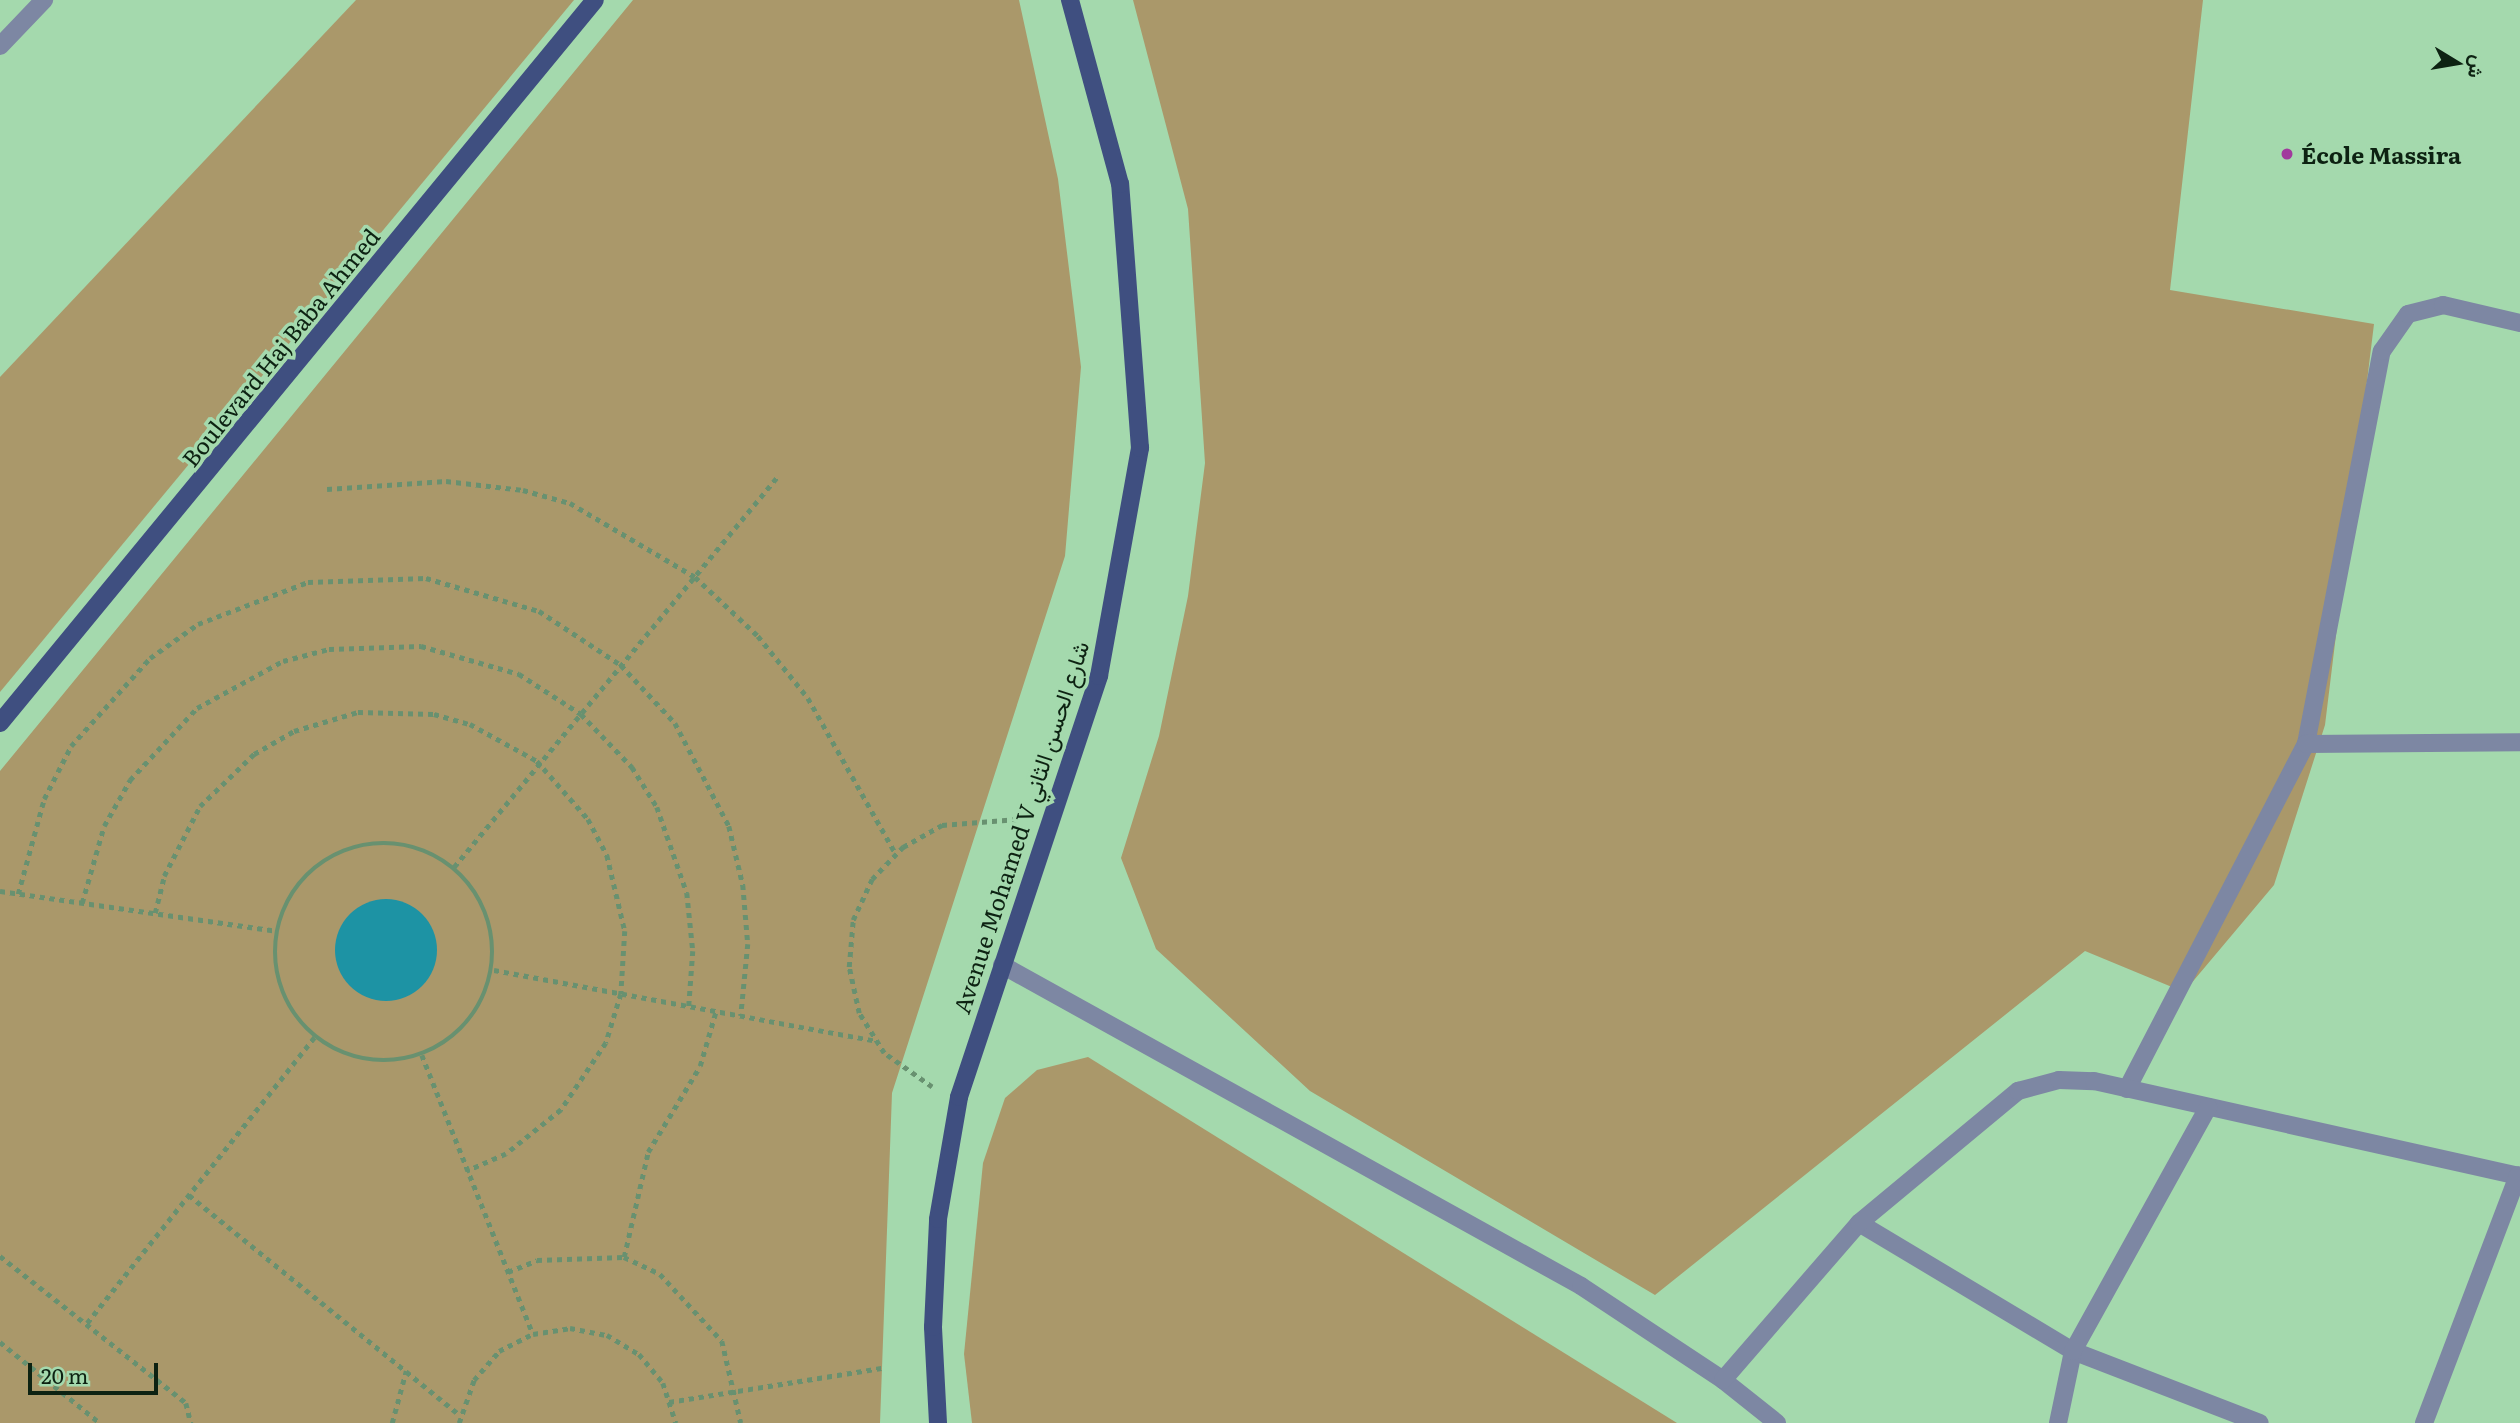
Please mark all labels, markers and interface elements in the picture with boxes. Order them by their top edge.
north arrow [2422,28,2492,98]
text: ش [2462,53,2494,81]
place label: École Massira [2301,140,2461,168]
marker: École Massira [2279,146,2295,162]
street label: Boulevard Haj Baba Ahmed [176,223,384,471]
street label: Avenue Mohamed V شارع الحسن الثاني [947,637,1093,1017]
scale bar [32,1350,161,1394]
text: 20 m [41,1359,88,1390]

